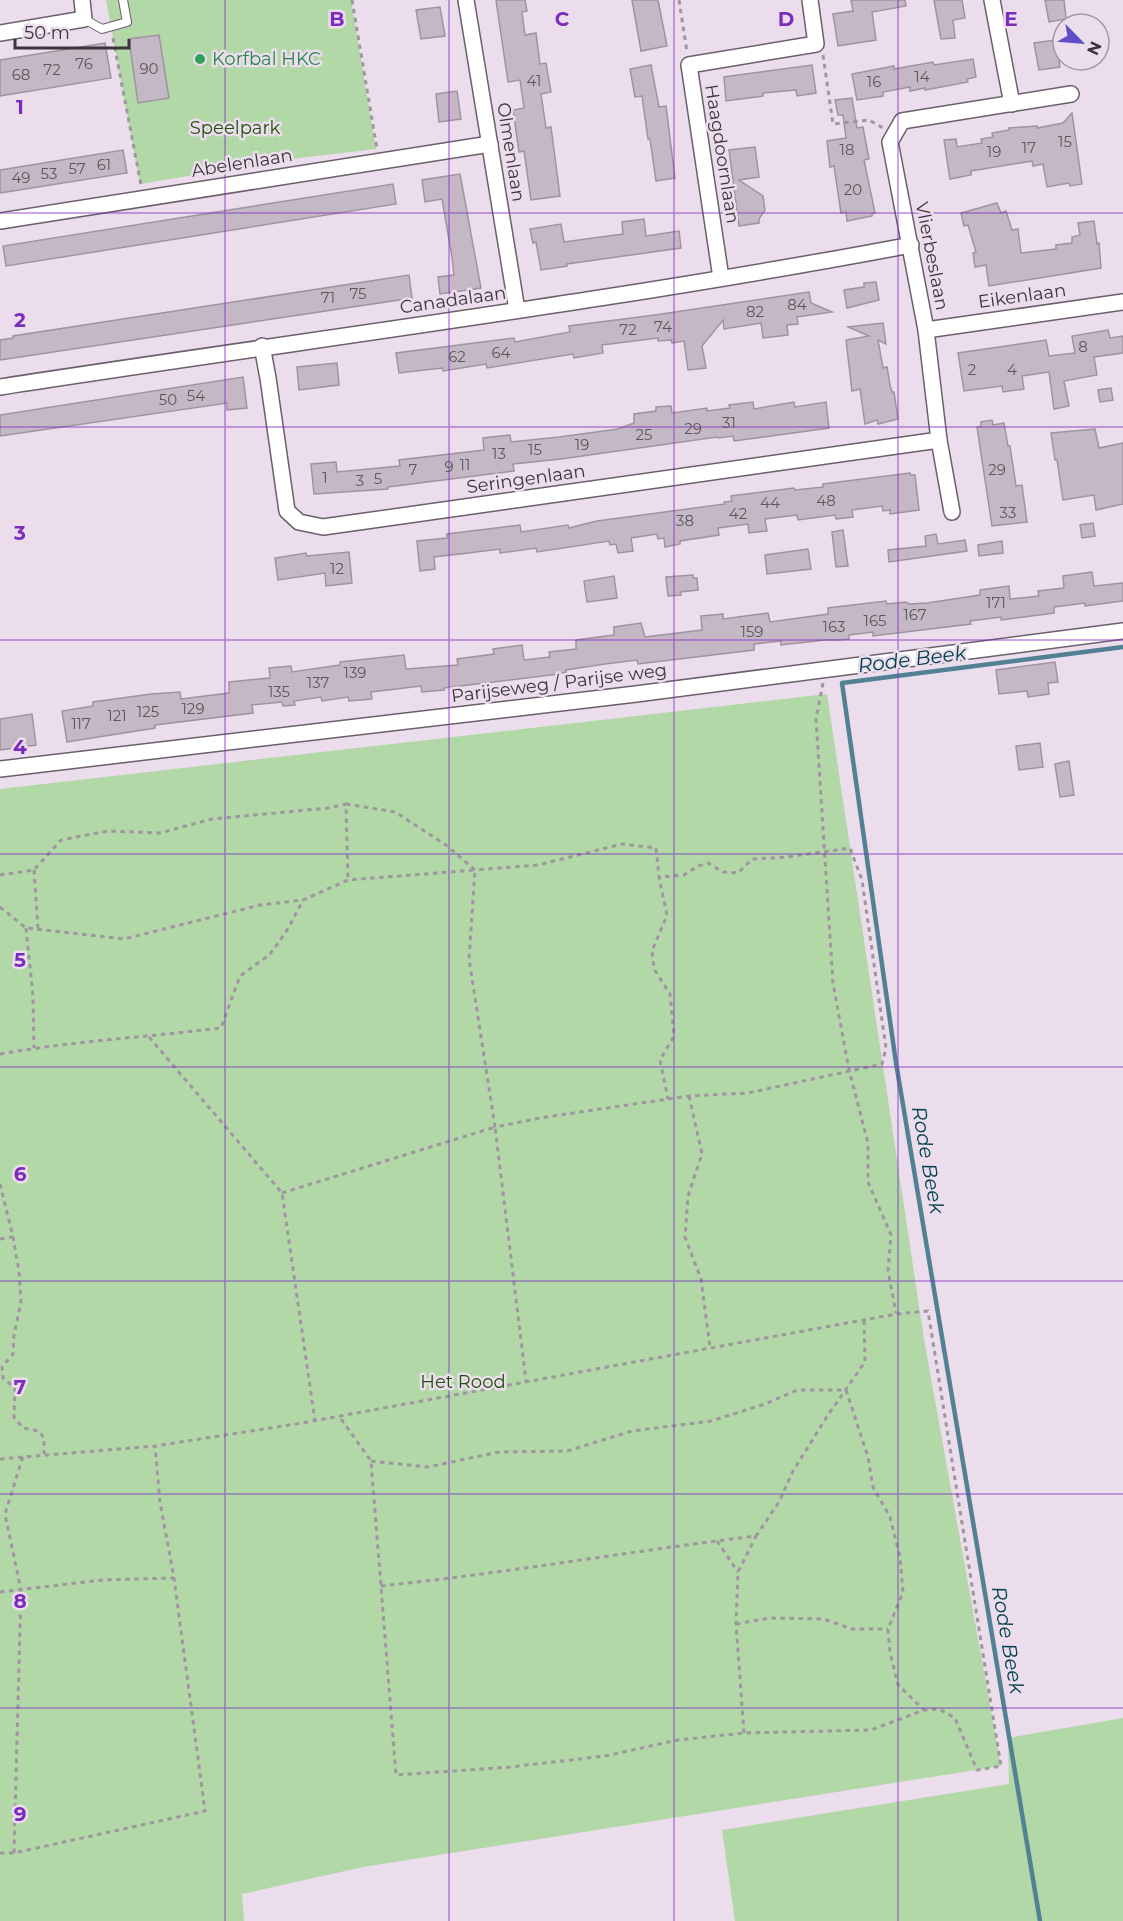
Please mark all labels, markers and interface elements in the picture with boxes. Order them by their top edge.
text: B [329,7,345,31]
text: C [555,7,570,31]
text: D [778,7,794,31]
text: E [1004,7,1018,31]
scale bar [15,12,129,50]
north arrow [1051,12,1111,72]
text: 50 m [24,22,70,44]
text: N [1083,38,1105,58]
place label: Korfbal HKC [212,48,321,70]
marker: Korfbal HKC [193,52,207,66]
house number: 76 [75,54,93,73]
house number: 90 [139,59,159,78]
house number: 72 [43,60,61,79]
house number: 68 [12,65,30,84]
house number: 14 [914,67,930,86]
house number: 41 [527,71,541,90]
house number: 16 [867,72,881,91]
street label: Haagdoornlaan [700,83,744,225]
text: 1 [16,95,24,119]
street label: Olmenlaan [492,101,530,203]
park label: Speelpark [190,117,280,139]
house number: 15 [1058,132,1072,151]
house number: 17 [1022,138,1036,157]
house number: 18 [840,140,855,159]
house number: 19 [987,142,1001,161]
street label: Abelenlaan [190,144,294,182]
house number: 61 [97,155,111,174]
house number: 57 [68,159,86,178]
house number: 53 [41,164,57,183]
house number: 49 [12,168,30,187]
house number: 20 [844,180,862,199]
street label: Vlierbeslaan [911,200,953,312]
street label: Eikenlaan [977,279,1067,313]
street label: Canadalaan [398,282,508,318]
house number: 75 [349,284,367,303]
house number: 71 [321,288,335,307]
house number: 84 [787,295,807,314]
house number: 82 [746,302,764,321]
text: 2 [14,308,26,332]
house number: 74 [654,317,672,336]
house number: 72 [619,320,637,339]
house number: 8 [1078,337,1088,356]
house number: 64 [491,343,511,362]
house number: 62 [448,347,466,366]
house number: 2 [968,360,976,379]
house number: 4 [1007,360,1017,379]
house number: 54 [187,386,205,405]
house number: 50 [159,390,177,409]
house number: 31 [722,413,736,432]
house number: 29 [684,419,702,438]
house number: 25 [635,425,653,444]
house number: 19 [575,435,589,454]
house number: 15 [528,440,542,459]
house number: 13 [492,444,506,463]
house number: 11 [460,455,470,474]
house number: 9 [444,457,454,476]
house number: 7 [409,460,418,479]
street label: Seringenlaan [465,460,587,498]
house number: 29 [988,460,1006,479]
house number: 1 [322,468,328,487]
house number: 5 [374,469,382,488]
house number: 3 [356,471,364,490]
house number: 48 [816,491,836,510]
house number: 44 [760,493,780,512]
house number: 33 [1000,503,1016,522]
house number: 42 [729,504,747,523]
house number: 38 [676,511,694,530]
text: 3 [13,521,26,545]
house number: 12 [330,559,344,578]
house number: 171 [986,593,1006,612]
house number: 167 [903,605,927,624]
house number: 165 [863,611,887,630]
house number: 163 [822,617,846,636]
house number: 159 [740,622,764,641]
water label: Rode Beek [856,640,969,678]
street label: Parijseweg / Parijse weg [450,659,668,707]
house number: 139 [343,663,367,682]
house number: 137 [307,673,329,692]
house number: 135 [268,682,290,701]
house number: 129 [181,699,205,718]
house number: 125 [137,702,159,721]
house number: 121 [107,706,127,725]
house number: 117 [71,714,91,733]
text: 4 [13,735,27,759]
text: 5 [14,948,26,972]
water label: Rode Beek [907,1104,949,1217]
text: 6 [14,1162,27,1186]
park label: Het Rood [420,1371,506,1393]
text: 7 [14,1375,26,1399]
water label: Rode Beek [987,1584,1029,1697]
text: 8 [13,1589,27,1613]
text: 9 [14,1802,26,1826]

